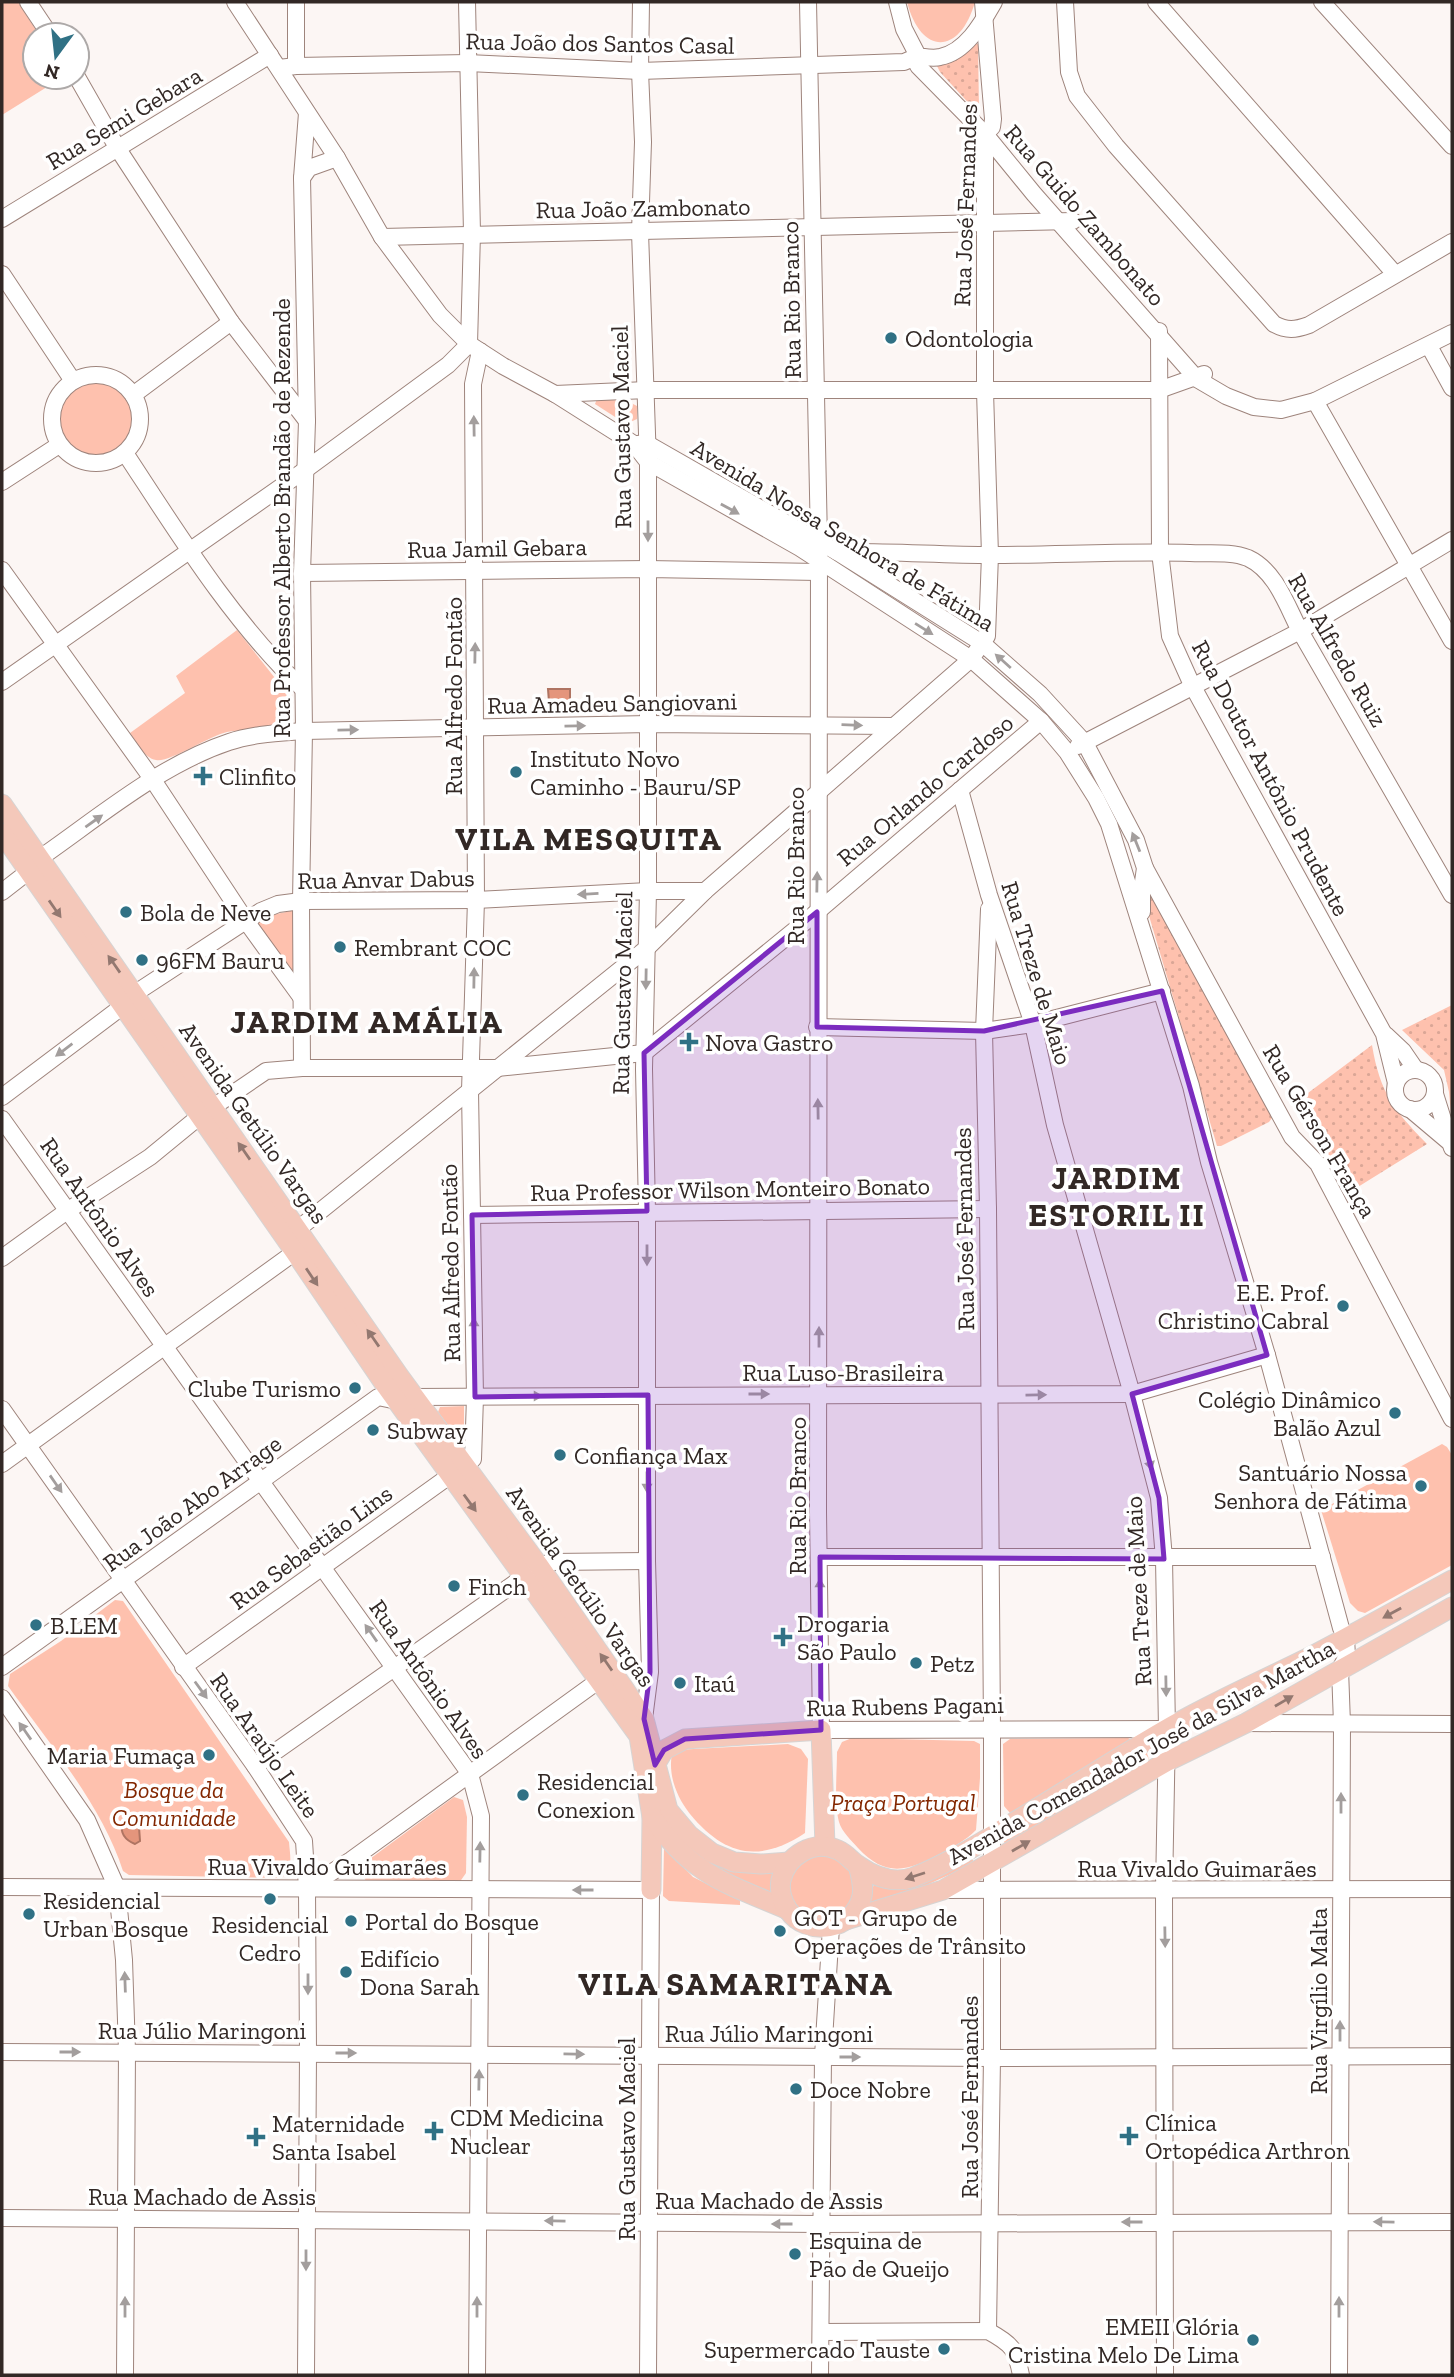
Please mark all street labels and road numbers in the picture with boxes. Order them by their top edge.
street label: Rua João dos Santos Casal [465,26,735,60]
street label: Rua Semi Gebara [41,60,207,176]
street label: Rua José Fernandes [947,103,983,307]
street label: Rua Guido Zambonato [998,118,1172,312]
street label: Rua João Zambonato [535,192,751,224]
street label: Rua Rio Branco [775,221,807,379]
street label: Rua Professor Alberto Brandão de Rezende [267,298,296,738]
street label: Rua Gustavo Maciel [605,325,637,529]
street label: Avenida Nossa Senhora de Fátima [686,433,1000,638]
street label: Rua Jamil Gebara [407,532,588,564]
street label: Rua Alfredo Ruiz [1282,568,1394,732]
street label: Rua Alfredo Fontão [439,597,468,795]
street label: Rua Doutor Antônio Prudente [1186,635,1356,921]
street label: Rua Amadeu Sangiovani [487,686,738,720]
street label: Rua Orlando Cardoso [831,708,1019,872]
street label: Rua Rio Branco [781,787,810,945]
street label: Rua Anvar Dabus [297,863,475,895]
street label: Rua Treze de Maio [995,878,1079,1068]
street label: Rua Gustavo Maciel [606,891,638,1095]
street label: Avenida Getúlio Vargas [173,1017,335,1229]
street label: Rua Gérson França [1257,1039,1383,1223]
street label: Rua José Fernandes [948,1127,980,1331]
street label: Rua Antônio Alves [34,1132,166,1302]
street label: Rua Alfredo Fontão [434,1164,466,1362]
street label: Rua Professor Wilson Monteiro Bonato [530,1171,930,1207]
street label: Rua Luso-Brasileira [742,1358,944,1387]
street label: Rua Rio Branco [783,1417,812,1575]
street label: Rua João Abo Arrage [97,1429,287,1577]
street label: Rua Sebastião Lins [224,1478,398,1616]
street label: Avenida Getúlio Vargas [500,1480,662,1692]
street label: Rua Treze de Maio [1119,1495,1157,1687]
street label: Rua Antônio Alves [363,1594,495,1764]
street label: Avenida Comendador José da Silva Martha [942,1633,1340,1871]
street label: Rua Araújo Leite [204,1667,326,1823]
street label: Rua Rubens Pagani [806,1690,1004,1722]
street label: Rua Vivaldo Guimarães [207,1852,447,1881]
street label: Rua Vivaldo Guimarães [1077,1854,1317,1883]
street label: Rua Virgílio Malta [1304,1907,1333,2094]
street label: Rua José Fernandes [955,1995,984,2199]
street label: Rua Júlio Maringoni [98,2016,307,2045]
street label: Rua Júlio Maringoni [665,2019,874,2048]
street label: Rua Gustavo Maciel [612,2037,641,2241]
street label: Rua Machado de Assis [88,2182,316,2211]
street label: Rua Machado de Assis [655,2186,883,2215]

